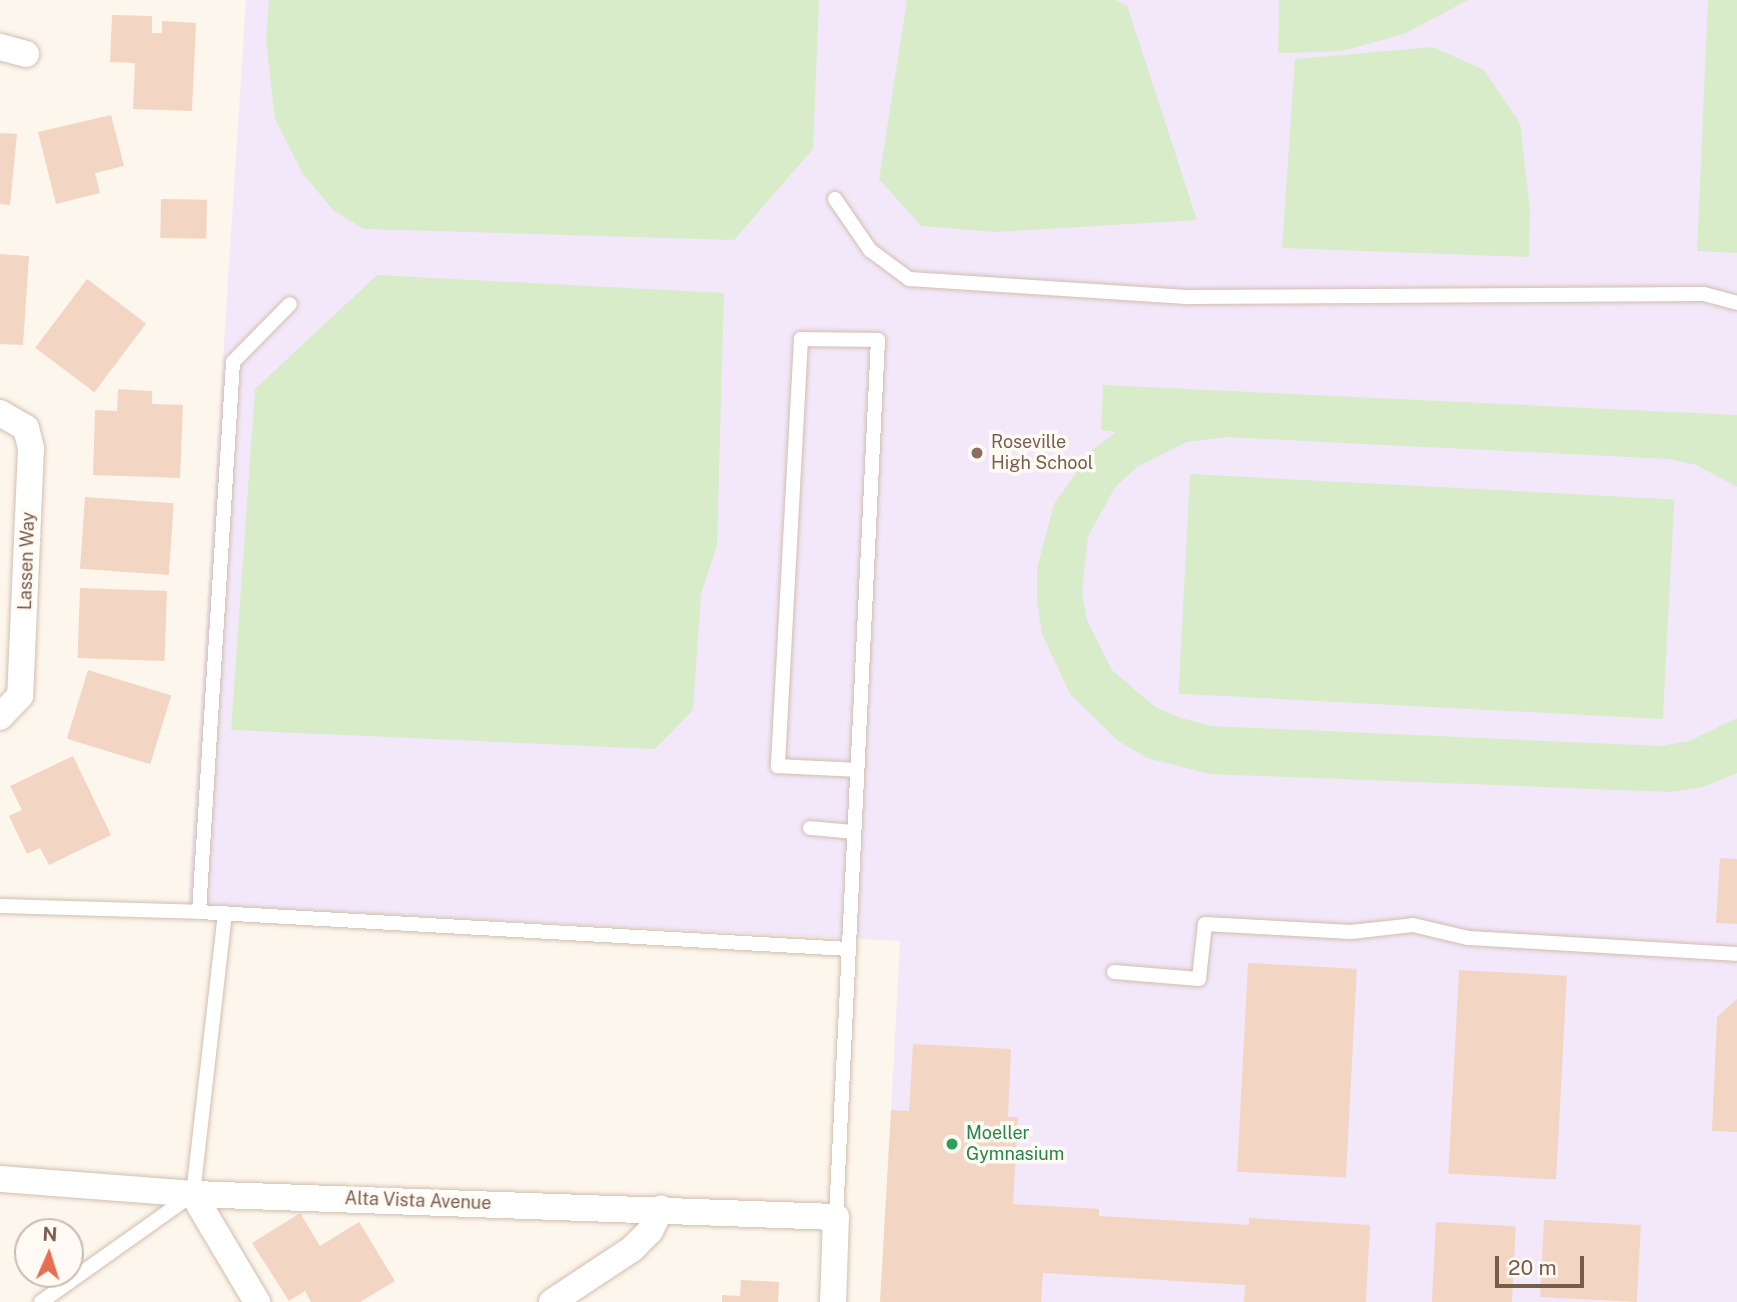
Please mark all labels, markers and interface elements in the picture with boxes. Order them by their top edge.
place label: Roseville High School [991,432,1093,474]
marker: Roseville High School [969,445,985,461]
street label: Lassen Way [14,511,40,611]
place label: Moeller Gymnasium [966,1123,1064,1166]
marker: Moeller Gymnasium [944,1136,960,1152]
street label: Alta Vista Avenue [344,1188,492,1214]
north arrow [14,1218,84,1288]
text: N [42,1223,58,1245]
scale bar [1499,1242,1588,1286]
text: 20 m [1508,1255,1557,1280]

